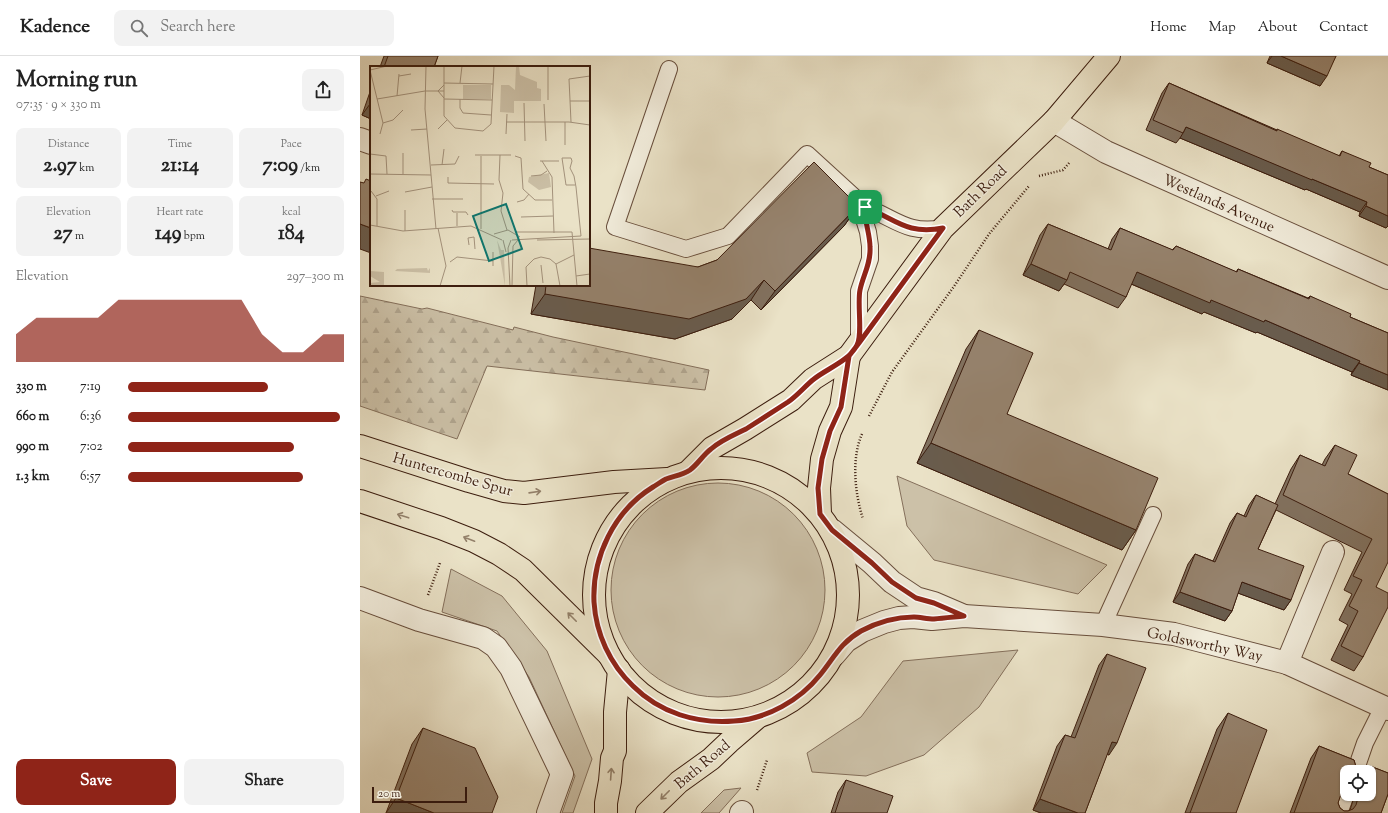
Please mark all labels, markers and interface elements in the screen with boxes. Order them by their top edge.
search box [114,10,394,46]
text: Kadence [20,14,90,41]
icon: search [128,17,150,39]
text: Search here [160,17,235,38]
text: Home [1150,18,1187,38]
text: Map [1209,18,1236,38]
text: About [1258,18,1297,38]
text: Contact [1319,18,1368,38]
text: Morning run [16,65,138,97]
inset map [370,66,590,286]
button: share [302,69,344,111]
text: 07:35 · 9 × 330 m [16,96,101,114]
text: Distance [48,136,89,152]
text: Time [168,136,192,152]
text: Pace [281,136,302,152]
text: 2.97 [43,152,77,181]
text: 21:14 [161,152,199,181]
text: 7:09 [263,152,298,181]
text: km [77,160,94,176]
text: /km [298,160,320,176]
street label: Bath Road [950,161,1013,223]
street label: Westlands Avenue [1159,170,1278,239]
pin [848,190,882,224]
icon: arrive [854,196,876,218]
text: Elevation [46,204,91,220]
text: Heart rate [157,204,203,220]
text: kcal [282,204,301,220]
text: 27 [53,220,73,249]
text: 149 [155,220,181,249]
text: 184 [278,220,305,249]
text: m [73,228,84,244]
text: bpm [181,228,205,244]
text: Elevation [16,268,69,286]
text: 297–300 m [286,268,344,286]
text: 330 m [16,378,47,396]
text: 7:19 [80,378,101,396]
text: 660 m [16,408,49,426]
text: 6:36 [80,408,101,426]
text: 990 m [16,438,49,456]
text: 7:02 [80,438,103,456]
street label: Huntercombe Spur [390,448,515,503]
text: 1.3 km [16,468,50,486]
text: 6:57 [80,468,101,486]
one-way arrow [529,488,542,496]
one-way arrow [398,511,410,519]
one-way arrow [464,535,476,543]
one-way arrow [567,612,577,622]
street label: Goldsworthy Way [1145,623,1265,668]
street label: Bath Road [671,735,736,795]
button: Save [16,759,176,805]
button: Share [184,759,344,805]
map controls [1340,765,1376,801]
button: locate [1340,765,1376,801]
one-way arrow [607,768,614,781]
scale bar [372,785,467,804]
text: 20 m [378,786,400,802]
one-way arrow [660,790,670,800]

